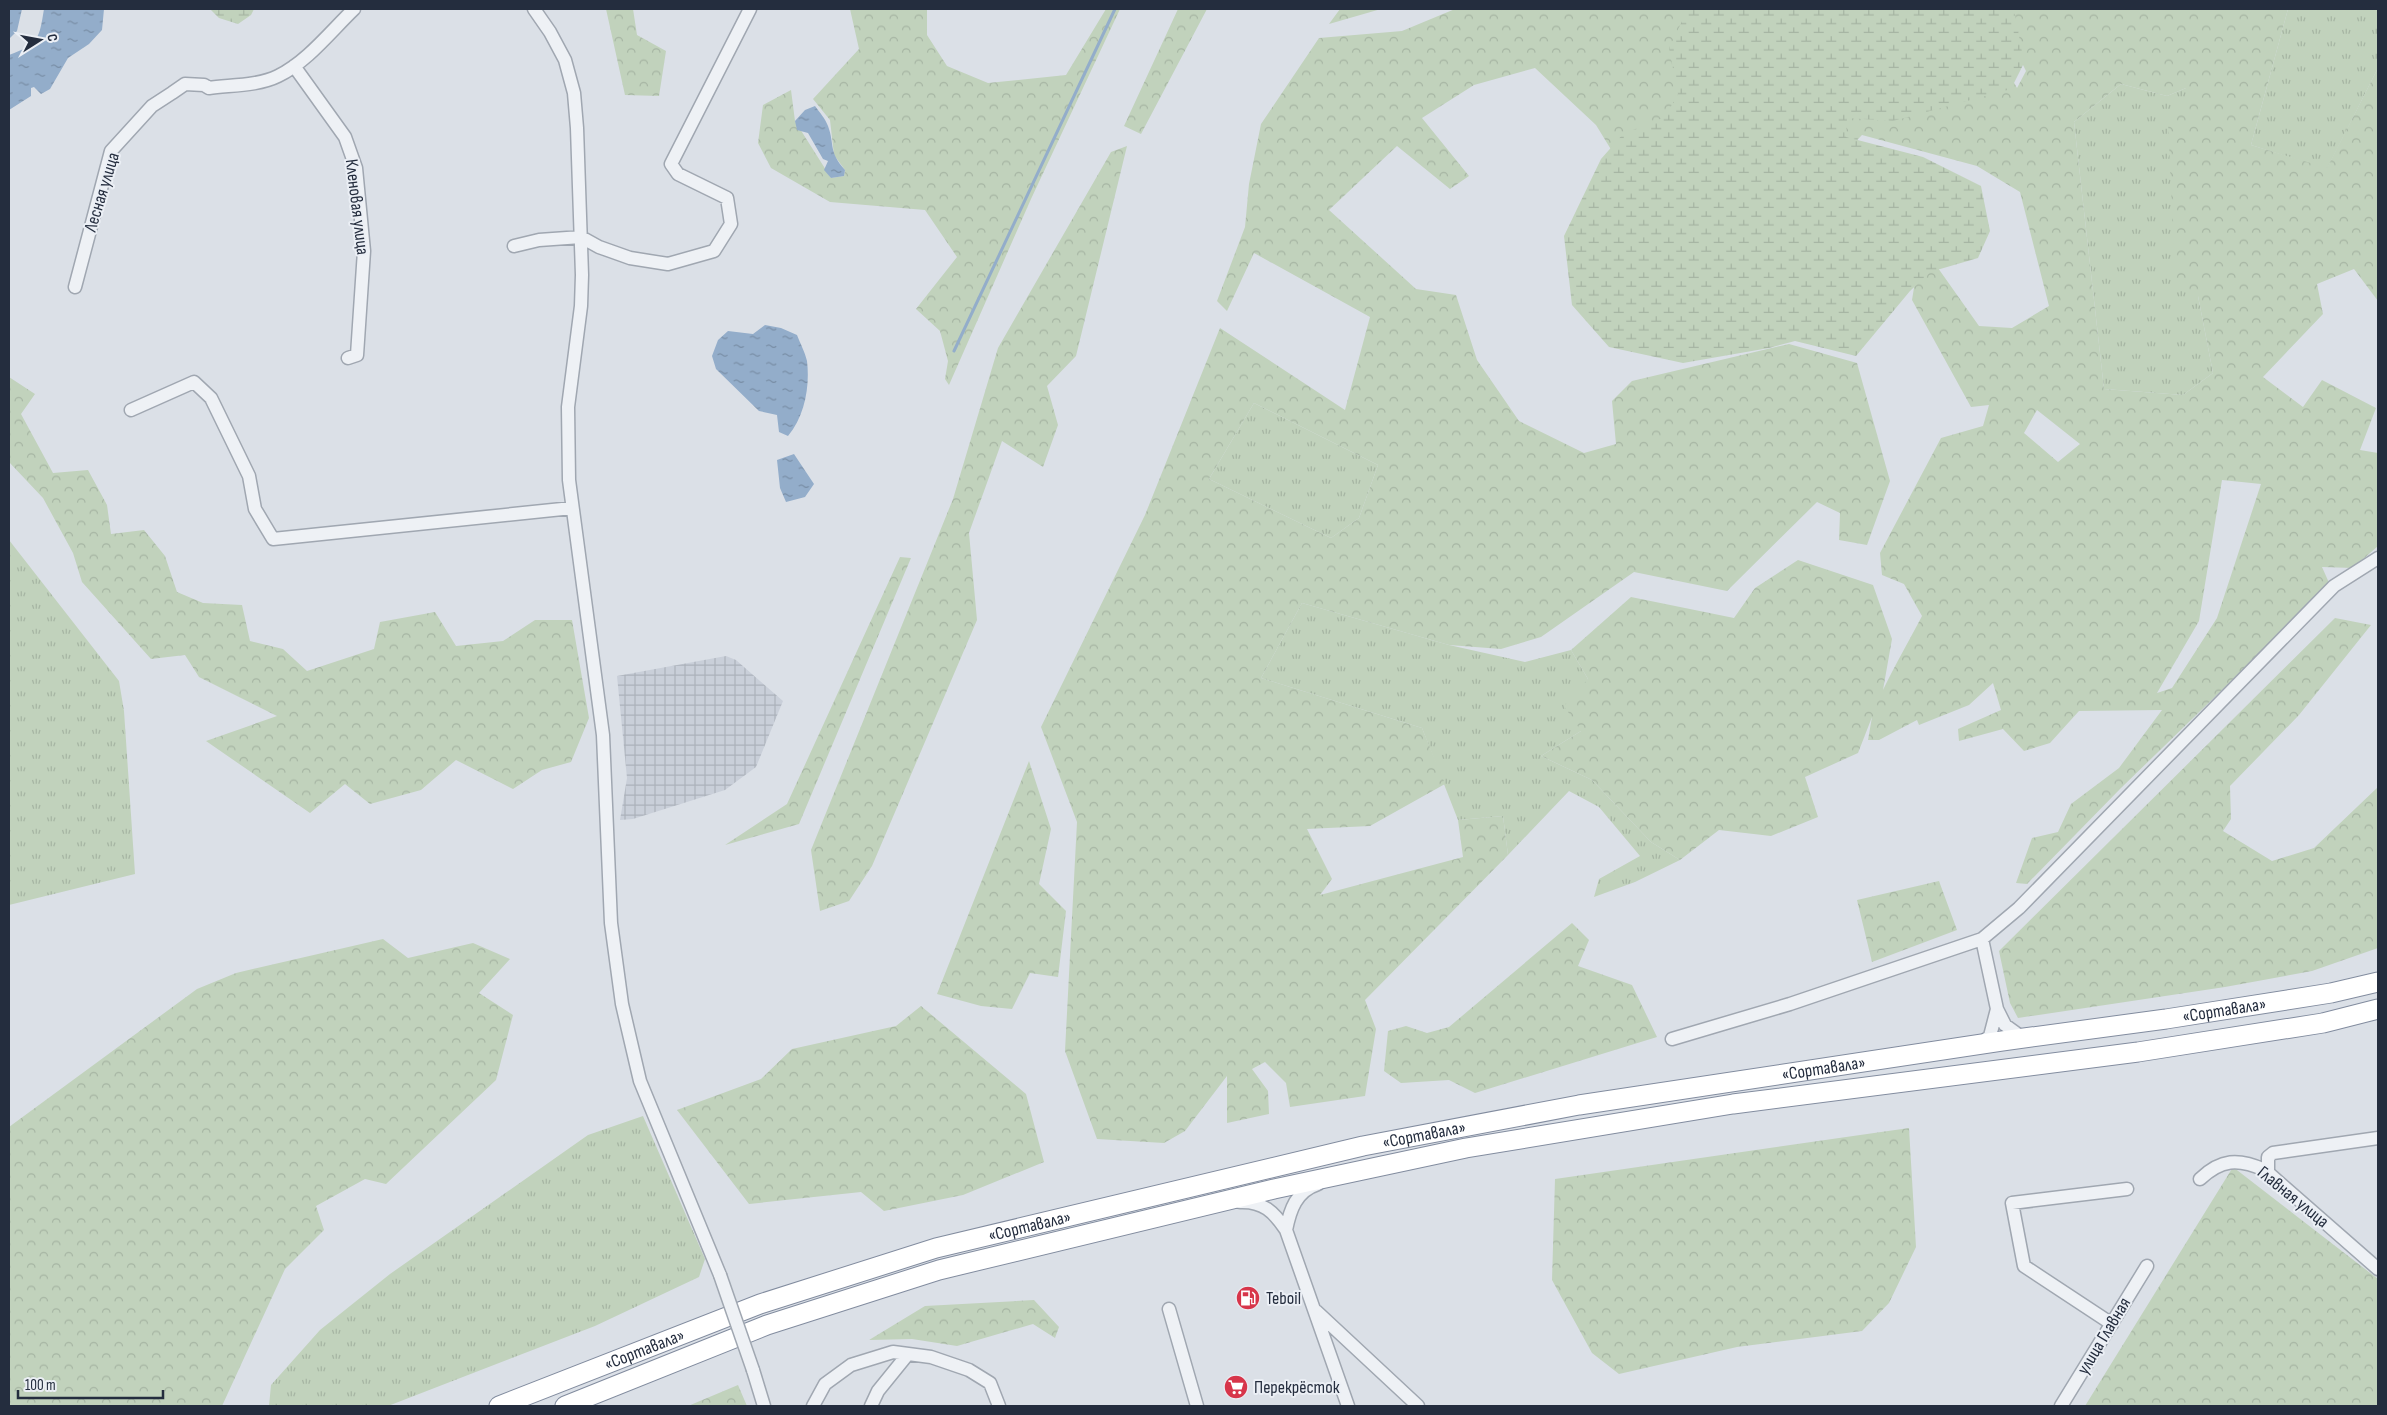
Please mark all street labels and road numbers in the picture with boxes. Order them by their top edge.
street label: Лесная улица [80,150,124,235]
street label: Кленовая улица [341,158,373,256]
street label: «Сортавала» [2181,993,2267,1027]
street label: «Сортавала» [1780,1051,1867,1085]
street label: «Сортавала» [1381,1116,1467,1153]
street label: Главная улица [2253,1162,2333,1232]
street label: «Сортавала» [986,1206,1073,1246]
street label: улица Главная [2073,1294,2135,1378]
street label: «Сортавала» [601,1324,687,1374]

